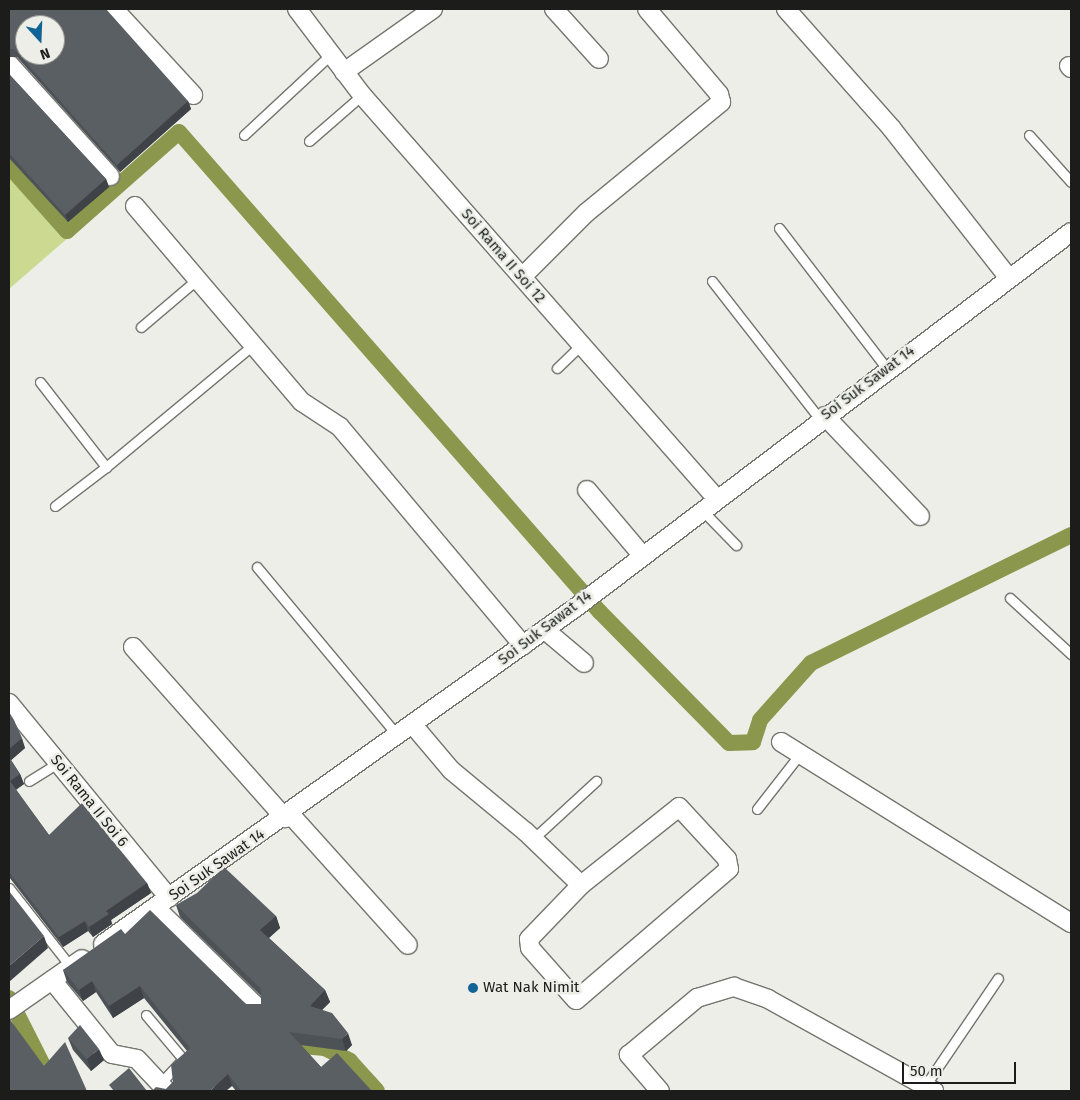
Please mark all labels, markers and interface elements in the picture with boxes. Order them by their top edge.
north arrow [15,15,65,65]
text: N [38,44,52,63]
street label: Soi Rama II Soi 12 [457,205,549,307]
street label: Soi Suk Sawat 14 [818,342,918,424]
street label: Soi Suk Sawat 14 [495,587,595,669]
street label: Soi Rama II Soi 6 [46,751,132,851]
street label: Soi Suk Sawat 14 [166,825,268,905]
place label: Wat Nak Nimit [483,979,580,997]
marker: Wat Nak Nimit [467,982,479,994]
scale bar [905,1052,1019,1084]
text: 50 m [910,1062,943,1080]

